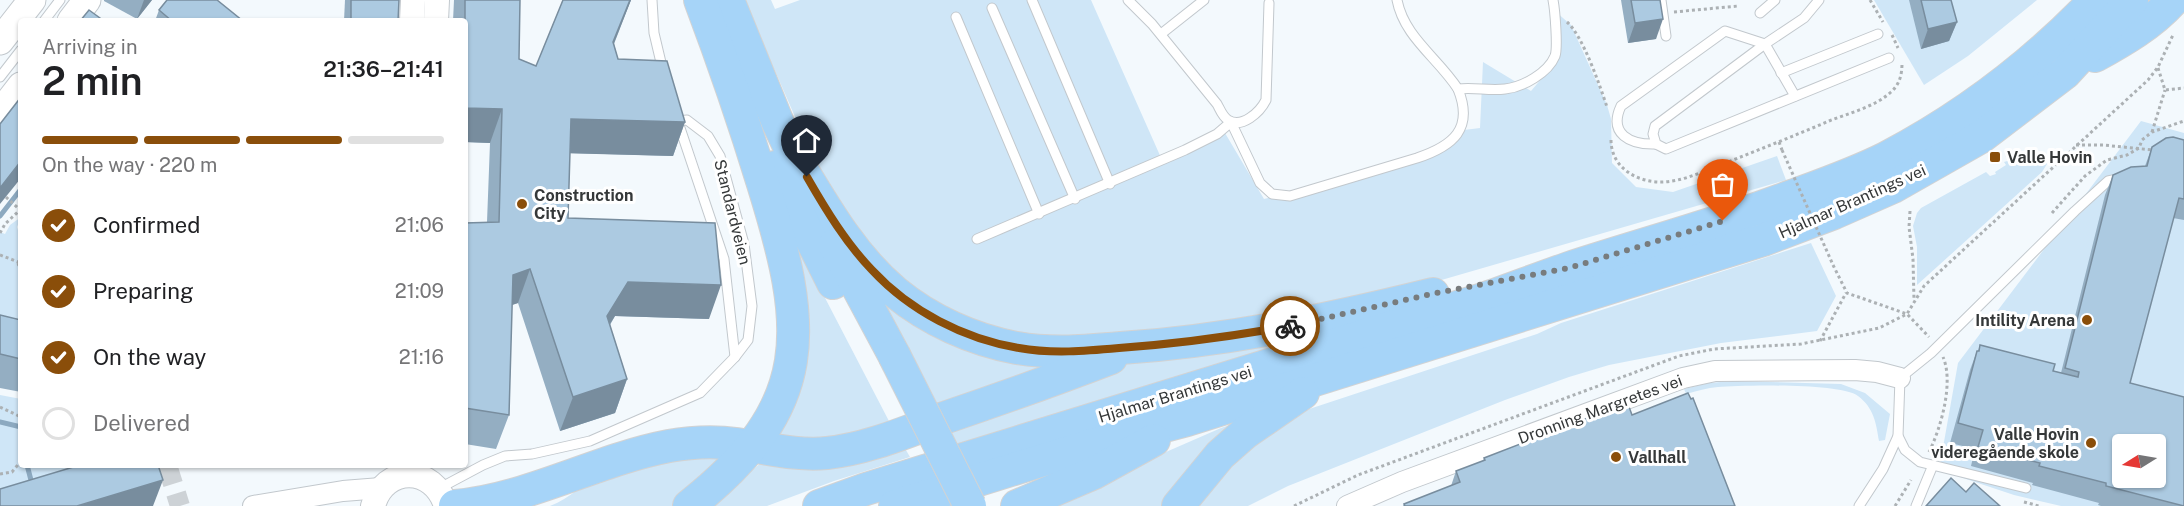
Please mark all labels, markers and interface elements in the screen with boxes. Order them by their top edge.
text: Arriving in [42,35,137,59]
text: 21:36–21:41 [323,56,444,82]
text: 2 min [42,58,143,104]
pin [781,115,832,177]
icon: home [790,124,823,157]
place label: Valle Hovin [2007,148,2092,167]
marker: Valle Hovin [1988,150,2002,164]
text: On the way · 220 m [42,153,217,177]
street label: Standardveien [710,157,755,267]
pin [1697,159,1748,221]
street label: Hjalmar Brantings vei [1776,160,1929,243]
icon: bag [1706,168,1739,201]
place label: Construction City [534,186,633,223]
marker: Construction City [515,197,529,211]
icon: check [42,209,75,242]
text: Confirmed [93,212,200,238]
text: 21:06 [395,213,444,237]
icon: check [42,275,75,308]
text: Preparing [93,278,194,304]
text: 21:09 [395,279,444,303]
courier [1260,296,1320,356]
icon: bike [1274,310,1307,343]
place label: Intility Arena [1975,311,2075,330]
marker: Intility Arena [2080,313,2094,327]
icon: check [42,341,75,374]
text: On the way [93,344,206,370]
text: 21:16 [399,345,444,369]
street label: Hjalmar Brantings vei [1096,362,1254,427]
street label: Dronning Margretes vei [1515,371,1685,448]
text: Delivered [93,410,190,436]
place label: Valle Hovin videregående skole [1931,425,2079,462]
north arrow [2112,434,2166,488]
map controls [2112,434,2166,488]
marker: Valle Hovin videregående skole [2084,436,2098,450]
place label: Vallhall [1628,448,1686,467]
marker: Vallhall [1609,450,1623,464]

